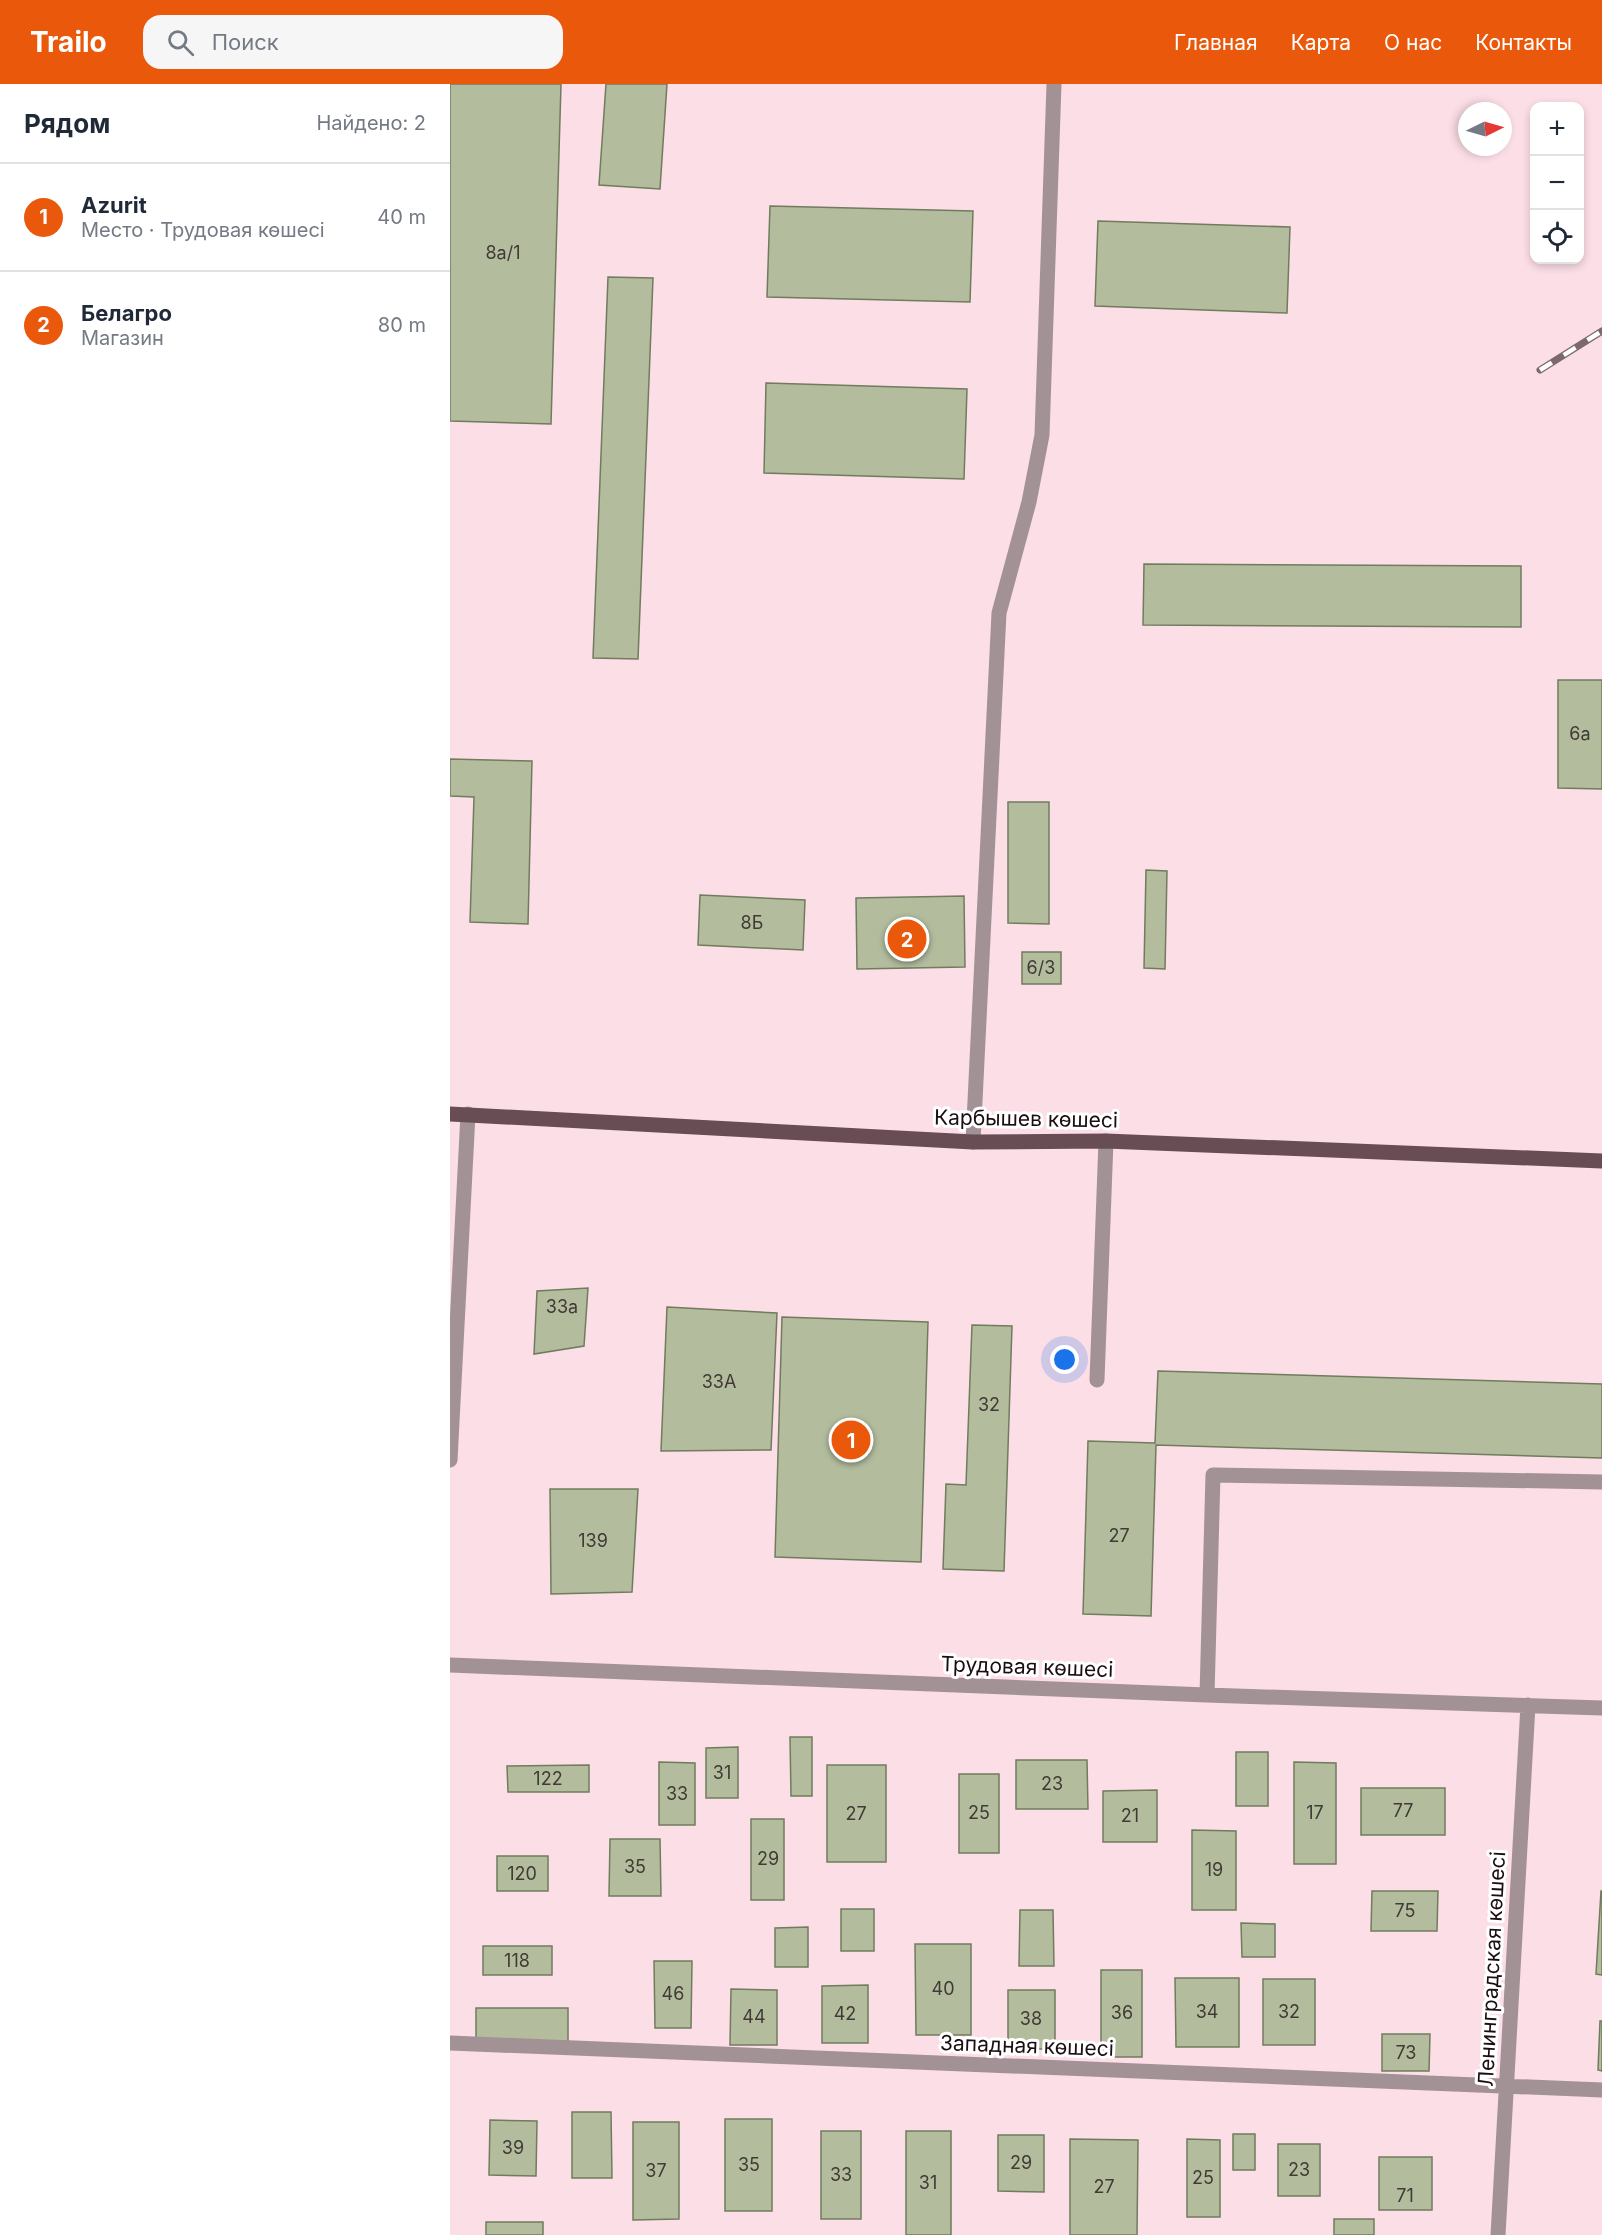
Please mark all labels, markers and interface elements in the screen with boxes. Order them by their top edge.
search box [143,15,563,69]
text: Trailo [30,25,107,59]
icon: search [164,26,197,59]
text: Поиск [212,29,279,55]
text: Главная [1174,30,1258,55]
text: Карта [1291,30,1351,55]
text: О нас [1384,30,1442,55]
text: Контакты [1475,30,1572,55]
north arrow [1458,102,1512,156]
map controls [1530,102,1584,264]
button: + [1530,102,1584,156]
text: Рядом [24,108,110,139]
text: Найдено: 2 [316,111,426,135]
button: − [1530,156,1584,210]
text: Azurit [81,192,147,218]
text: 1 [39,205,48,229]
text: 40 m [377,205,426,229]
button: locate [1530,210,1584,264]
text: Место · Трудовая көшесі [81,218,325,242]
house number: 8а/1 [485,242,521,263]
text: Белагро [81,300,172,326]
text: 2 [37,313,50,337]
text: 80 m [378,313,426,337]
text: Магазин [81,326,164,350]
house number: 6а [1569,723,1591,744]
house number: 8Б [741,912,763,933]
pin: 2 [888,916,926,962]
house number: 6/3 [1027,957,1055,978]
street label: Карбышев көшесі [934,1104,1118,1133]
house number: 33а [546,1296,578,1317]
your location [1050,1345,1079,1374]
house number: 33А [702,1371,736,1392]
house number: 32 [978,1394,1000,1415]
pin: 1 [832,1418,870,1462]
house number: 27 [1108,1525,1130,1546]
house number: 139 [578,1530,608,1551]
street label: Трудовая көшесі [940,1651,1114,1682]
house number: 31 [713,1762,731,1783]
house number: 122 [533,1768,563,1789]
house number: 23 [1041,1773,1063,1794]
house number: 33 [666,1783,688,1804]
house number: 77 [1393,1800,1413,1821]
house number: 25 [968,1802,990,1823]
house number: 17 [1306,1802,1324,1823]
house number: 27 [845,1803,867,1824]
house number: 21 [1121,1805,1139,1826]
house number: 29 [757,1848,779,1869]
street label: Ленинградская көшесі [1473,1851,1510,2087]
house number: 35 [624,1856,646,1877]
house number: 19 [1205,1859,1223,1880]
house number: 120 [507,1863,537,1884]
house number: 75 [1395,1900,1415,1921]
house number: 118 [504,1950,530,1971]
house number: 40 [932,1978,954,1999]
house number: 46 [662,1983,684,2004]
house number: 34 [1196,2001,1218,2022]
house number: 32 [1278,2001,1300,2022]
house number: 36 [1111,2002,1133,2023]
house number: 42 [834,2003,856,2024]
house number: 44 [742,2006,766,2027]
house number: 38 [1020,2008,1042,2029]
street label: Западная көшесі [940,2030,1114,2061]
house number: 73 [1395,2042,1417,2063]
house number: 39 [502,2137,524,2158]
house number: 29 [1010,2152,1032,2173]
house number: 35 [738,2154,760,2175]
house number: 23 [1288,2159,1310,2180]
house number: 37 [645,2160,667,2181]
house number: 33 [830,2164,852,2185]
house number: 25 [1192,2167,1214,2188]
house number: 31 [919,2172,937,2193]
house number: 27 [1093,2176,1115,2197]
house number: 71 [1396,2185,1414,2206]

